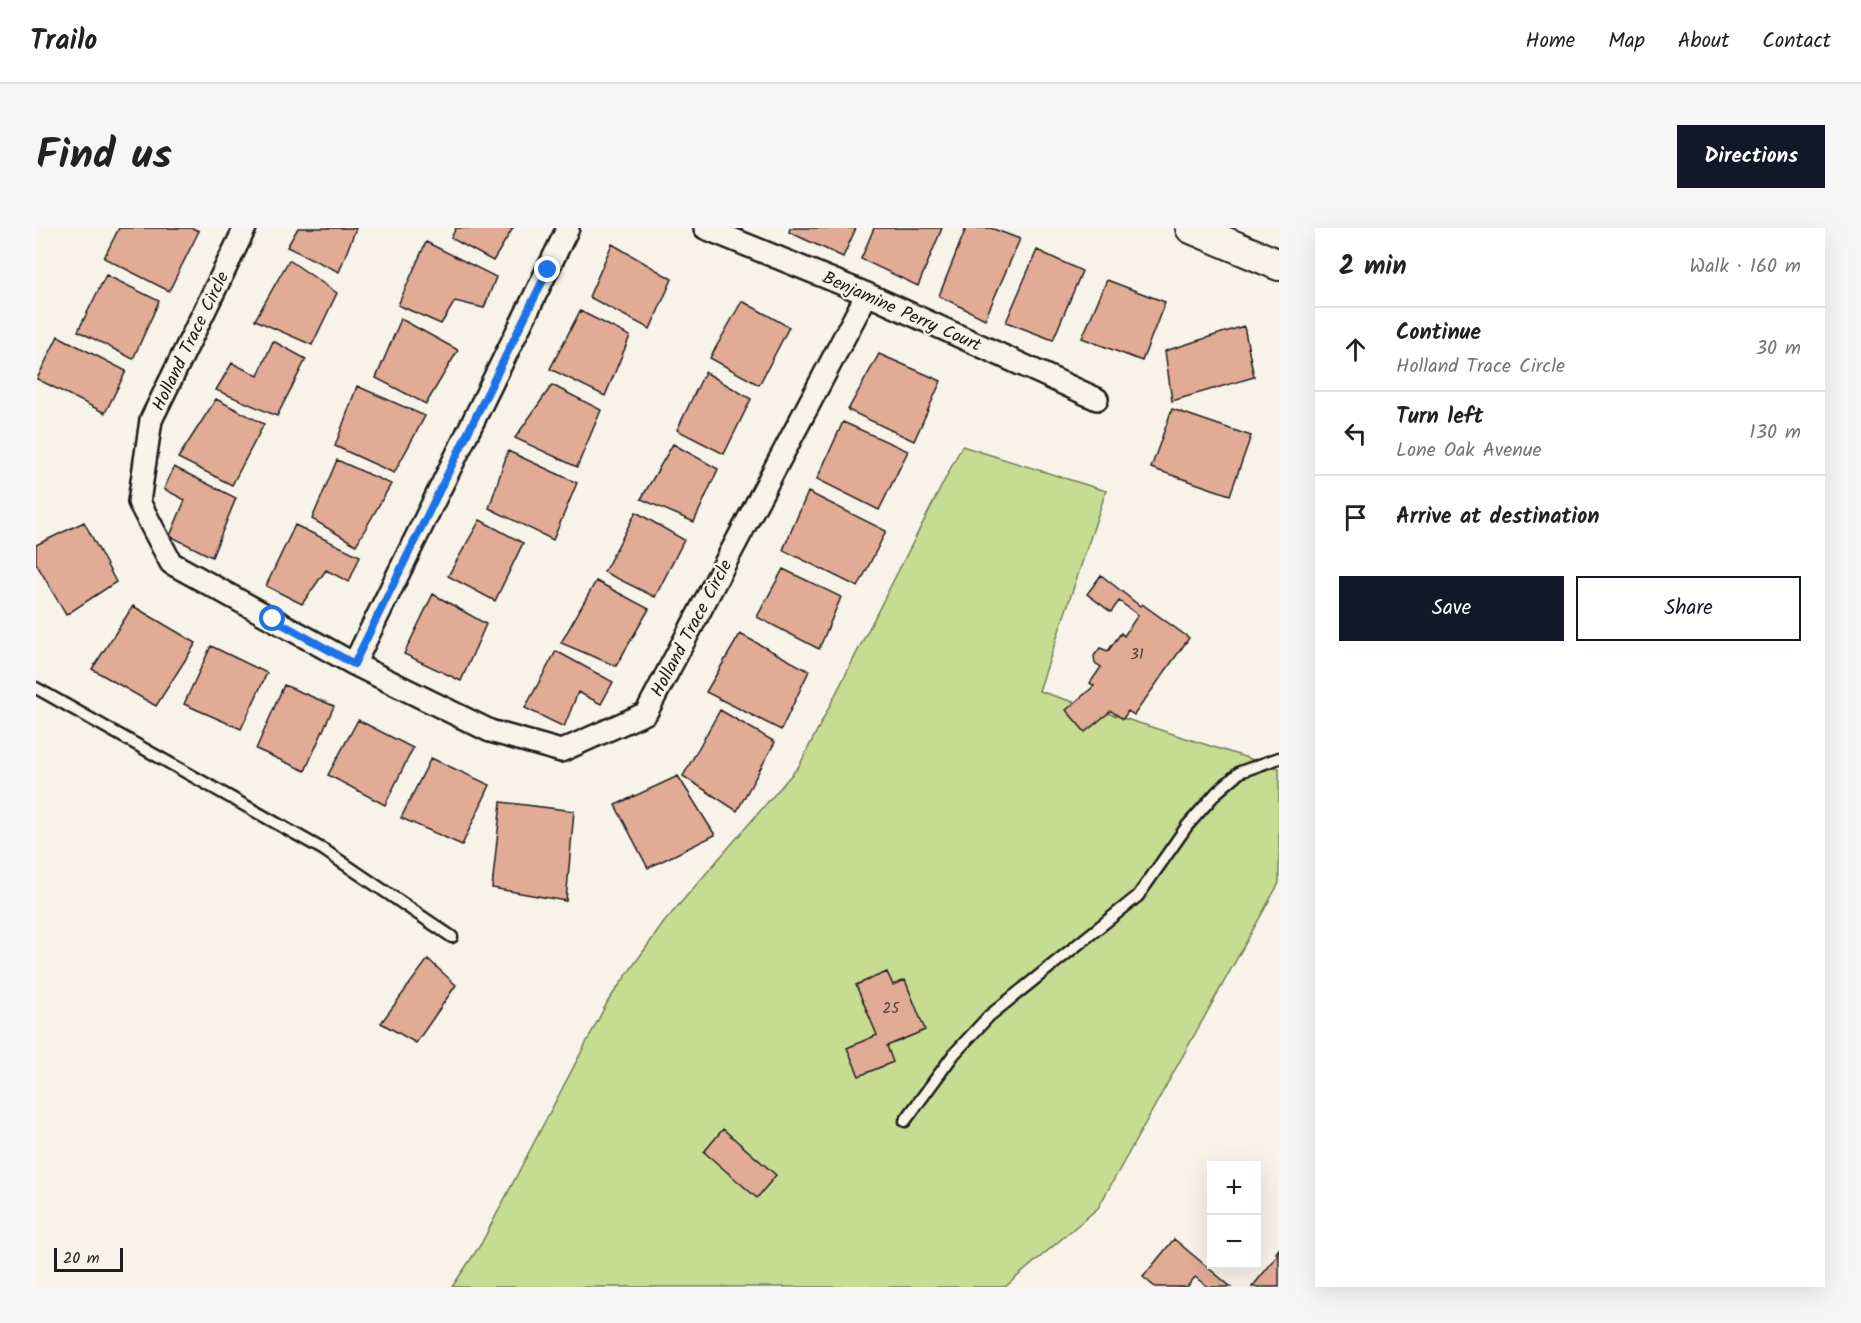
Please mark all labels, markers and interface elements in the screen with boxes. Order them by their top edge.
text: Trailo [30,19,97,64]
text: Home [1526,25,1575,58]
text: Map [1608,25,1645,58]
text: About [1678,25,1729,58]
text: Contact [1762,25,1831,58]
text: Find us [36,123,172,190]
button: Directions [1677,125,1825,188]
text: 2 min [1339,246,1407,288]
text: Walk · 160 m [1690,251,1801,283]
route end [534,256,560,282]
street label: Benjamine Perry Court [817,264,987,361]
street label: Holland Trace Circle [145,267,238,416]
text: Continue [1396,316,1481,351]
icon: ahead [1339,333,1372,366]
text: 30 m [1756,333,1801,365]
text: Holland Trace Circle [1396,351,1565,383]
text: Turn left [1396,400,1483,435]
icon: left [1339,417,1372,450]
text: 130 m [1749,417,1801,449]
text: Lone Oak Avenue [1396,435,1542,467]
text: Arrive at destination [1396,500,1599,535]
icon: arrive [1339,501,1372,534]
street label: Holland Trace Circle [644,555,741,703]
button: Save [1339,576,1564,641]
button: Share [1576,576,1801,641]
route start [259,605,285,631]
house number: 31 [1130,643,1144,667]
house number: 25 [883,997,900,1021]
map controls [1207,1161,1261,1269]
button: + [1207,1161,1261,1215]
button: − [1207,1215,1261,1269]
scale bar [54,1245,123,1272]
text: 20 m [63,1246,99,1271]

